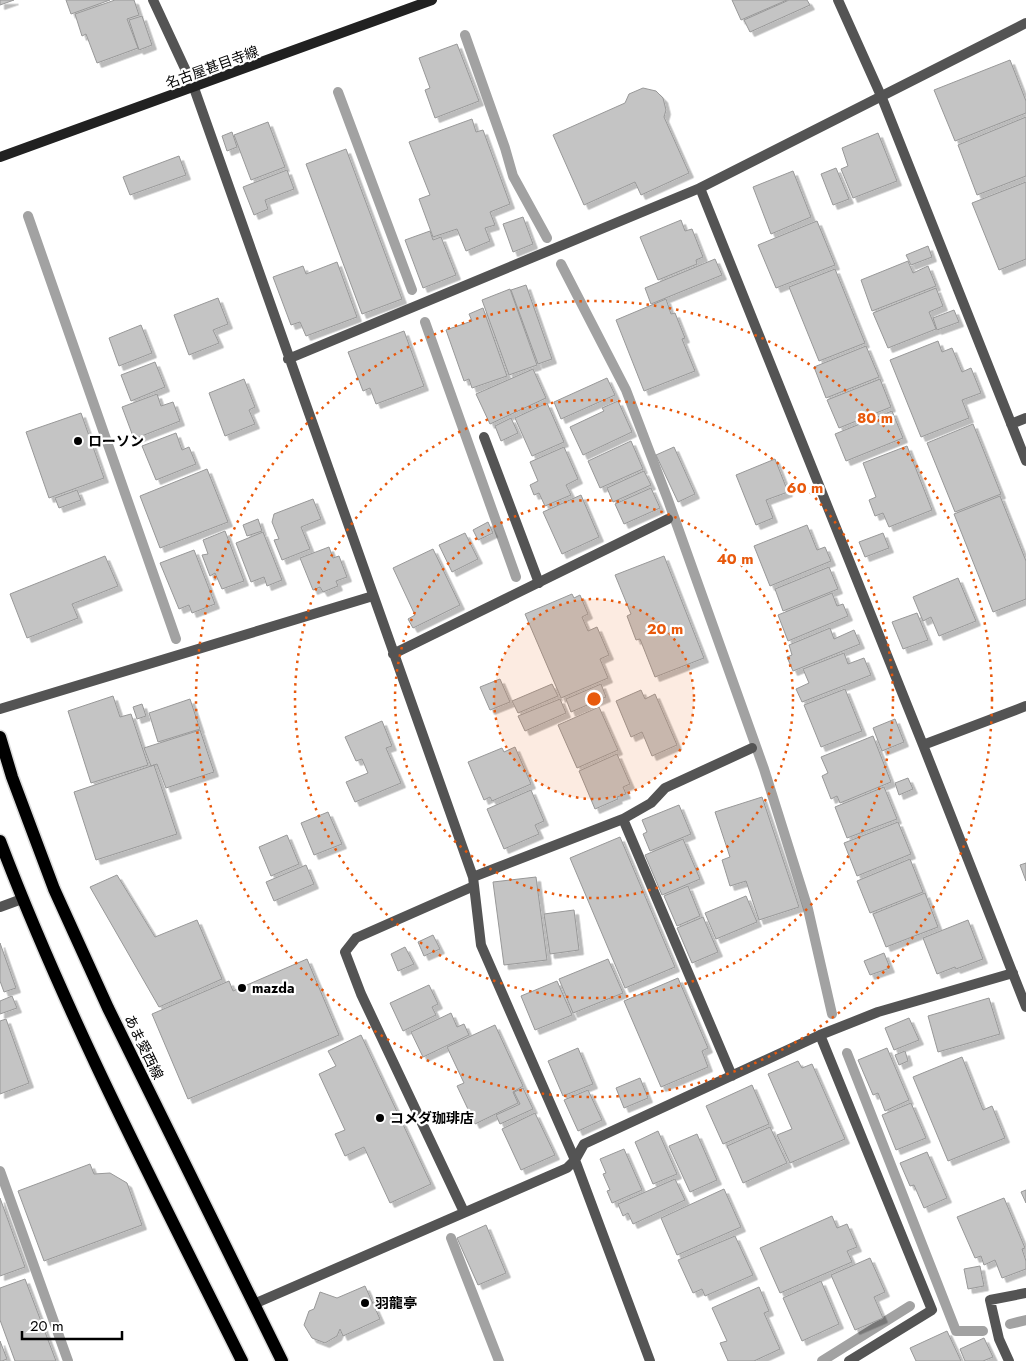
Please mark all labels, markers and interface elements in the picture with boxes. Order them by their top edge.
street label: 名古屋甚目寺線 [163,41,261,93]
text: 80 m [857,407,893,429]
place label: ローソン [88,431,144,451]
marker: ローソン [72,435,84,447]
text: 60 m [787,477,823,499]
text: 40 m [716,548,754,570]
text: 20 m [647,618,683,640]
centre of rings [585,690,603,708]
place label: mazda [252,978,295,998]
marker: mazda [236,982,248,994]
street label: あま愛西線 [120,1011,168,1083]
place label: コメダ珈琲店 [390,1108,474,1128]
marker: コメダ珈琲店 [374,1112,386,1124]
place label: 羽龍亭 [375,1293,417,1313]
marker: 羽龍亭 [359,1297,371,1309]
scale bar [22,1308,122,1340]
text: 20 m [30,1315,64,1337]

